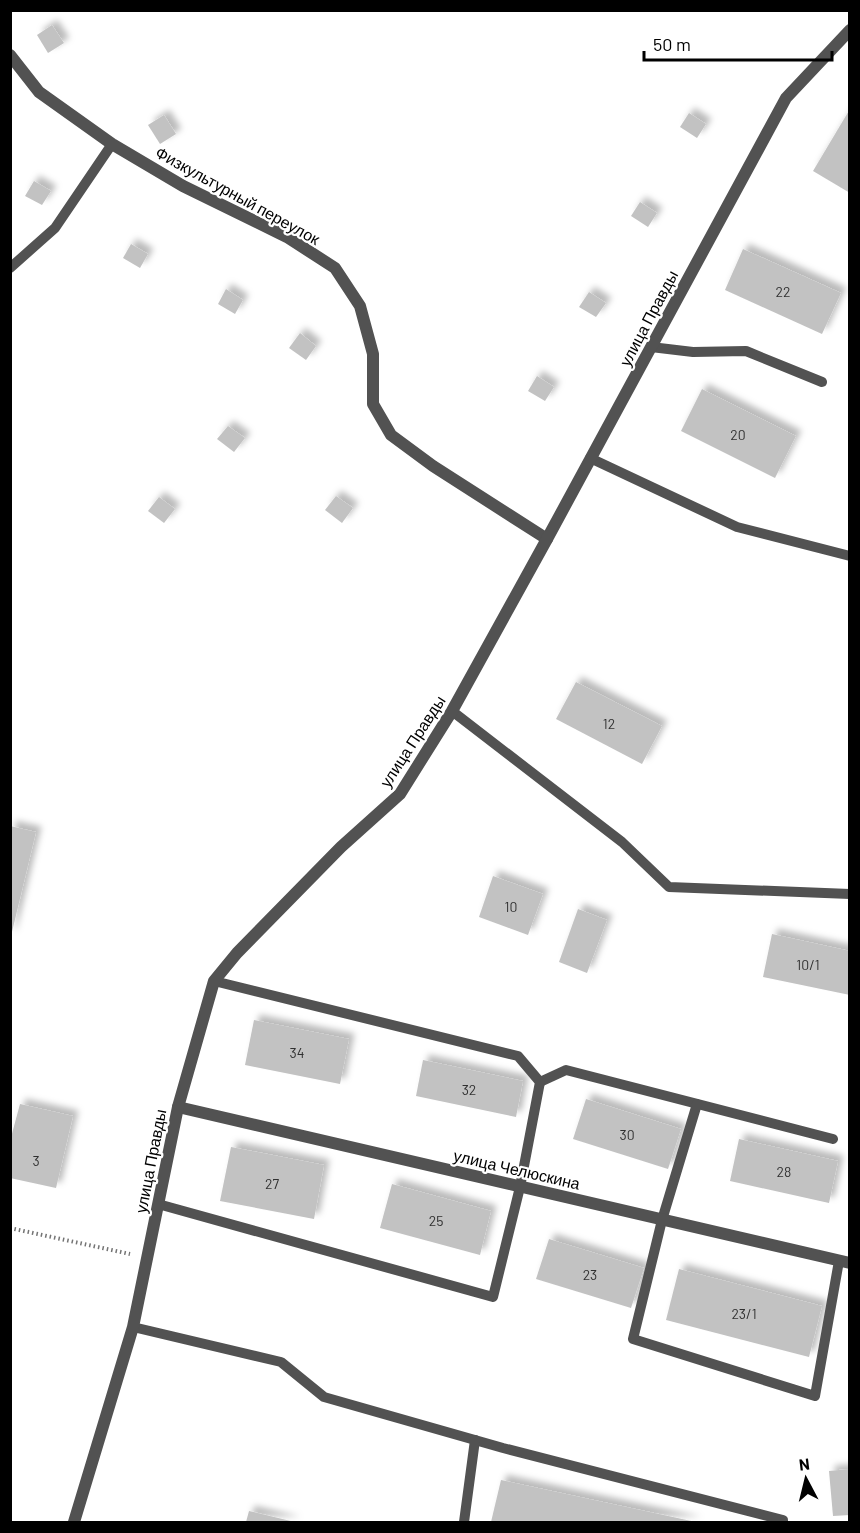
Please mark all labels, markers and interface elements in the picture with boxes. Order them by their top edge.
scale bar [644,24,832,62]
text: 50 m [653,33,691,55]
street label: Физкультурный переулок [153,142,324,249]
street label: улица Правды [615,267,681,369]
house number: 22 [775,283,791,300]
house number: 20 [730,426,746,443]
street label: улица Правды [375,692,449,790]
house number: 12 [603,715,615,732]
house number: 10 [505,898,517,915]
house number: 10/1 [796,956,820,973]
house number: 34 [290,1044,304,1061]
house number: 32 [462,1081,476,1098]
street label: улица Правды [131,1107,169,1215]
house number: 30 [619,1126,635,1143]
street label: улица Челюскина [452,1145,582,1193]
house number: 3 [32,1152,40,1169]
house number: 28 [777,1163,791,1180]
house number: 27 [265,1175,279,1192]
house number: 25 [429,1212,443,1229]
house number: 23 [583,1266,597,1283]
house number: 23/1 [731,1305,757,1322]
north arrow [776,1449,836,1509]
text: N [798,1454,811,1474]

